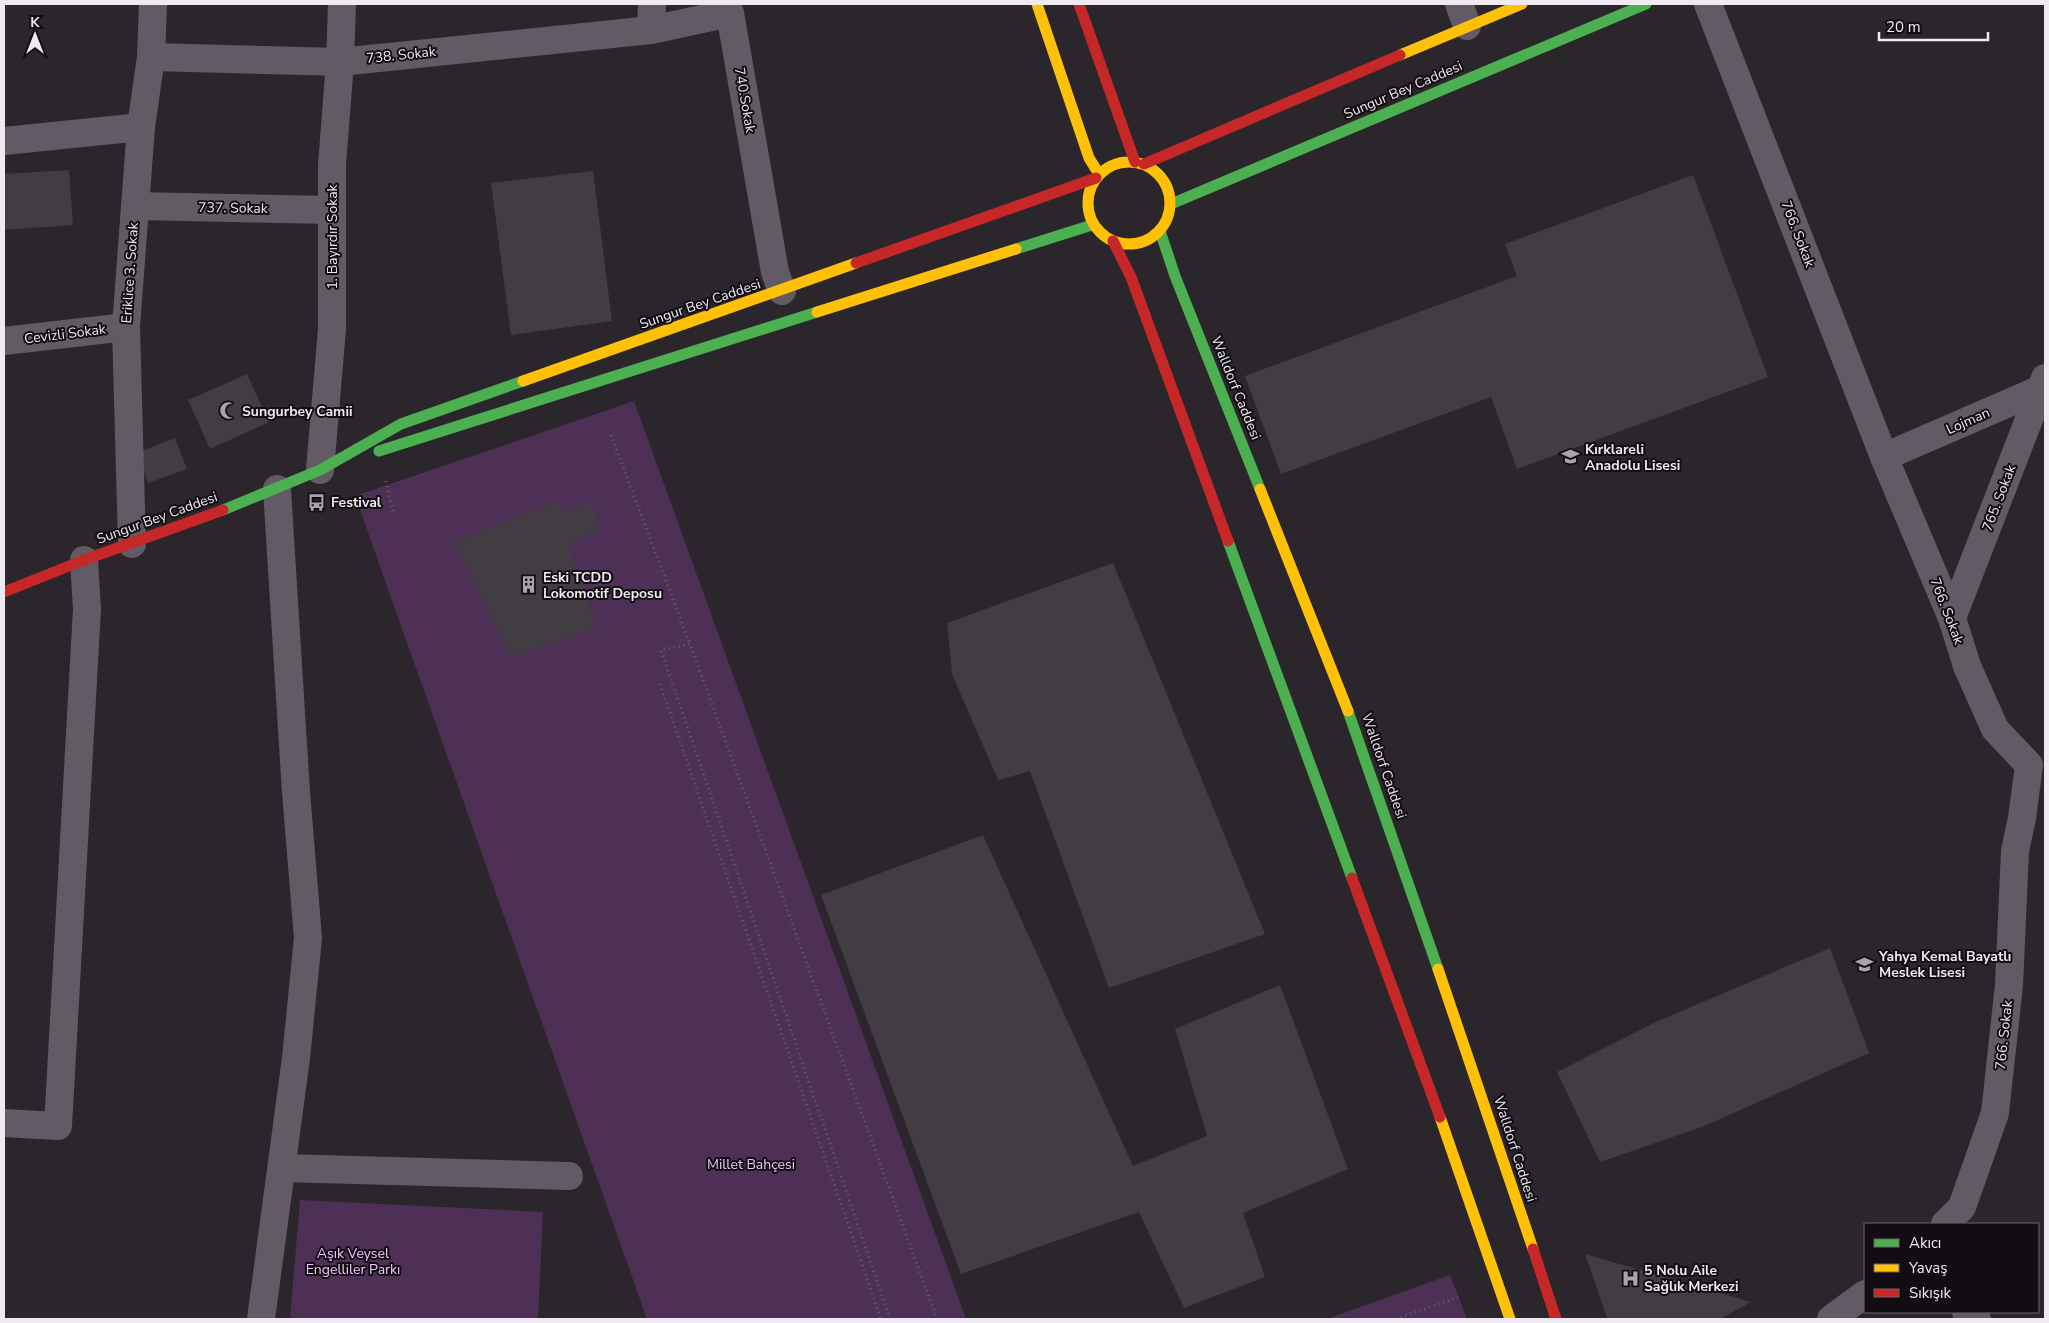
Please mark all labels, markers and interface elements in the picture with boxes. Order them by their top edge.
north arrow [10,10,60,60]
scale bar [1879,10,1988,42]
text: K [30,13,40,32]
text: 20 m [1886,17,1921,37]
street label: 738. Sokak [365,42,438,68]
street label: Sungur Bey Caddesi [1341,56,1465,124]
street label: 740.Sokak [730,66,760,135]
street label: 1. Bayırdır Sokak [323,183,342,290]
street label: 737. Sokak [198,198,269,218]
street label: 766. Sokak [1777,198,1820,271]
street label: Eriklice 3. Sokak [117,221,143,324]
street label: Sungur Bey Caddesi [637,274,763,334]
street label: Cevizli Sokak [23,319,108,348]
street label: Walldorf Caddesi [1207,333,1265,443]
mosque icon: Sungurbey Camii [218,401,238,421]
place label: Sungurbey Camii [242,402,353,421]
street label: Lojman [1943,403,1993,439]
place label: Kırklareli Anadolu Lisesi [1585,440,1680,475]
school or university icon: Kırklareli Anadolu Lisesi [1561,447,1581,467]
street label: 765. Sokak [1978,461,2021,534]
street label: Sungur Bey Caddesi [94,487,220,549]
bus stop icon: Festival [307,492,327,512]
place label: Festival [331,493,382,512]
place label: Eski TCDD Lokomotif Deposu [543,568,662,603]
building icon: Eski TCDD Lokomotif Deposu [519,575,539,595]
street label: 766. Sokak [1926,575,1969,648]
street label: Walldorf Caddesi [1357,711,1411,821]
place label: Yahya Kemal Bayatlı Meslek Lisesi [1878,947,2011,982]
school or university icon: Yahya Kemal Bayatlı Meslek Lisesi [1855,954,1875,974]
street label: 766. Sokak [1991,998,2017,1071]
street label: Walldorf Caddesi [1489,1094,1541,1204]
park label: Millet Bahçesi [707,1155,795,1174]
legend [1864,1223,2039,1313]
text: Akıcı [1909,1233,1941,1253]
park label: Aşık Veysel Engelliler Parkı [306,1244,400,1279]
text: Yavaş [1908,1258,1947,1278]
place label: 5 Nolu Aile Sağlık Merkezi [1644,1261,1739,1296]
hospital icon: 5 Nolu Aile Sağlık Merkezi [1620,1268,1640,1288]
text: Sıkışık [1909,1283,1951,1303]

